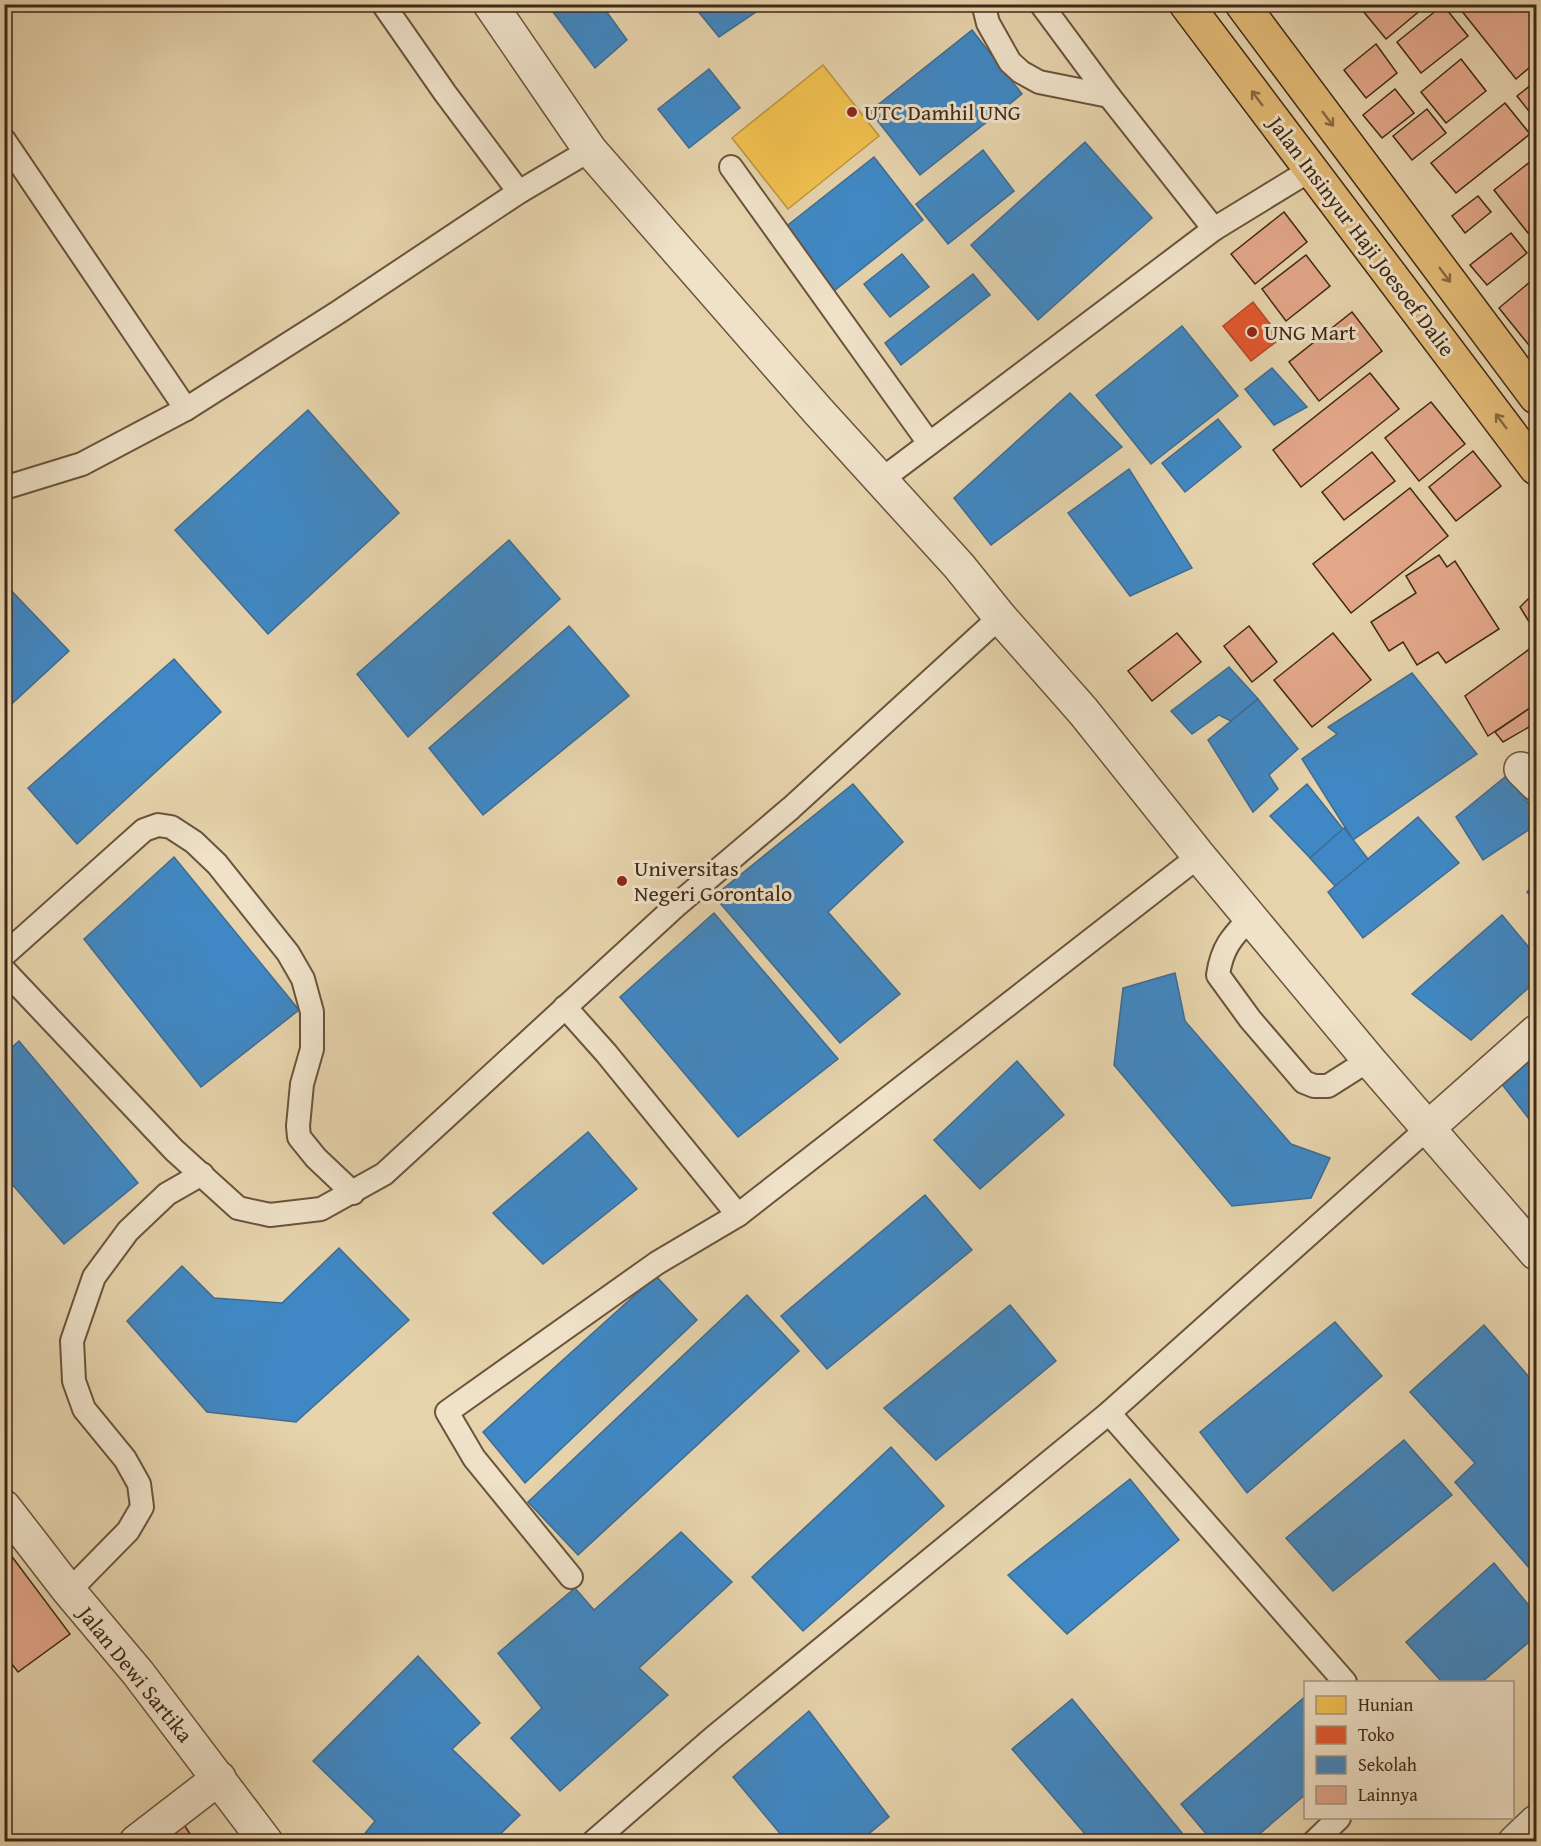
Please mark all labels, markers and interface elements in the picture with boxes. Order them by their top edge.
one-way arrow [1251,90,1264,106]
place label: UTC Damhil UNG [864,96,1021,128]
marker: UTC Damhil UNG [845,105,859,119]
street label: Jalan Insinyur Haji Joesoef Dalie [1259,107,1463,363]
one-way arrow [1322,110,1334,126]
one-way arrow [1439,266,1451,282]
place label: UNG Mart [1264,316,1356,348]
marker: UNG Mart [1245,325,1259,339]
one-way arrow [1495,413,1508,429]
place label: Universitas Negeri Gorontalo [634,852,792,909]
marker: Universitas Negeri Gorontalo [615,874,629,888]
street label: Jalan Dewi Sartika [69,1597,201,1749]
legend [1304,1681,1514,1819]
text: Hunian [1358,1691,1413,1718]
text: Toko [1358,1721,1395,1748]
text: Sekolah [1358,1751,1417,1778]
text: Lainnya [1358,1781,1418,1808]

